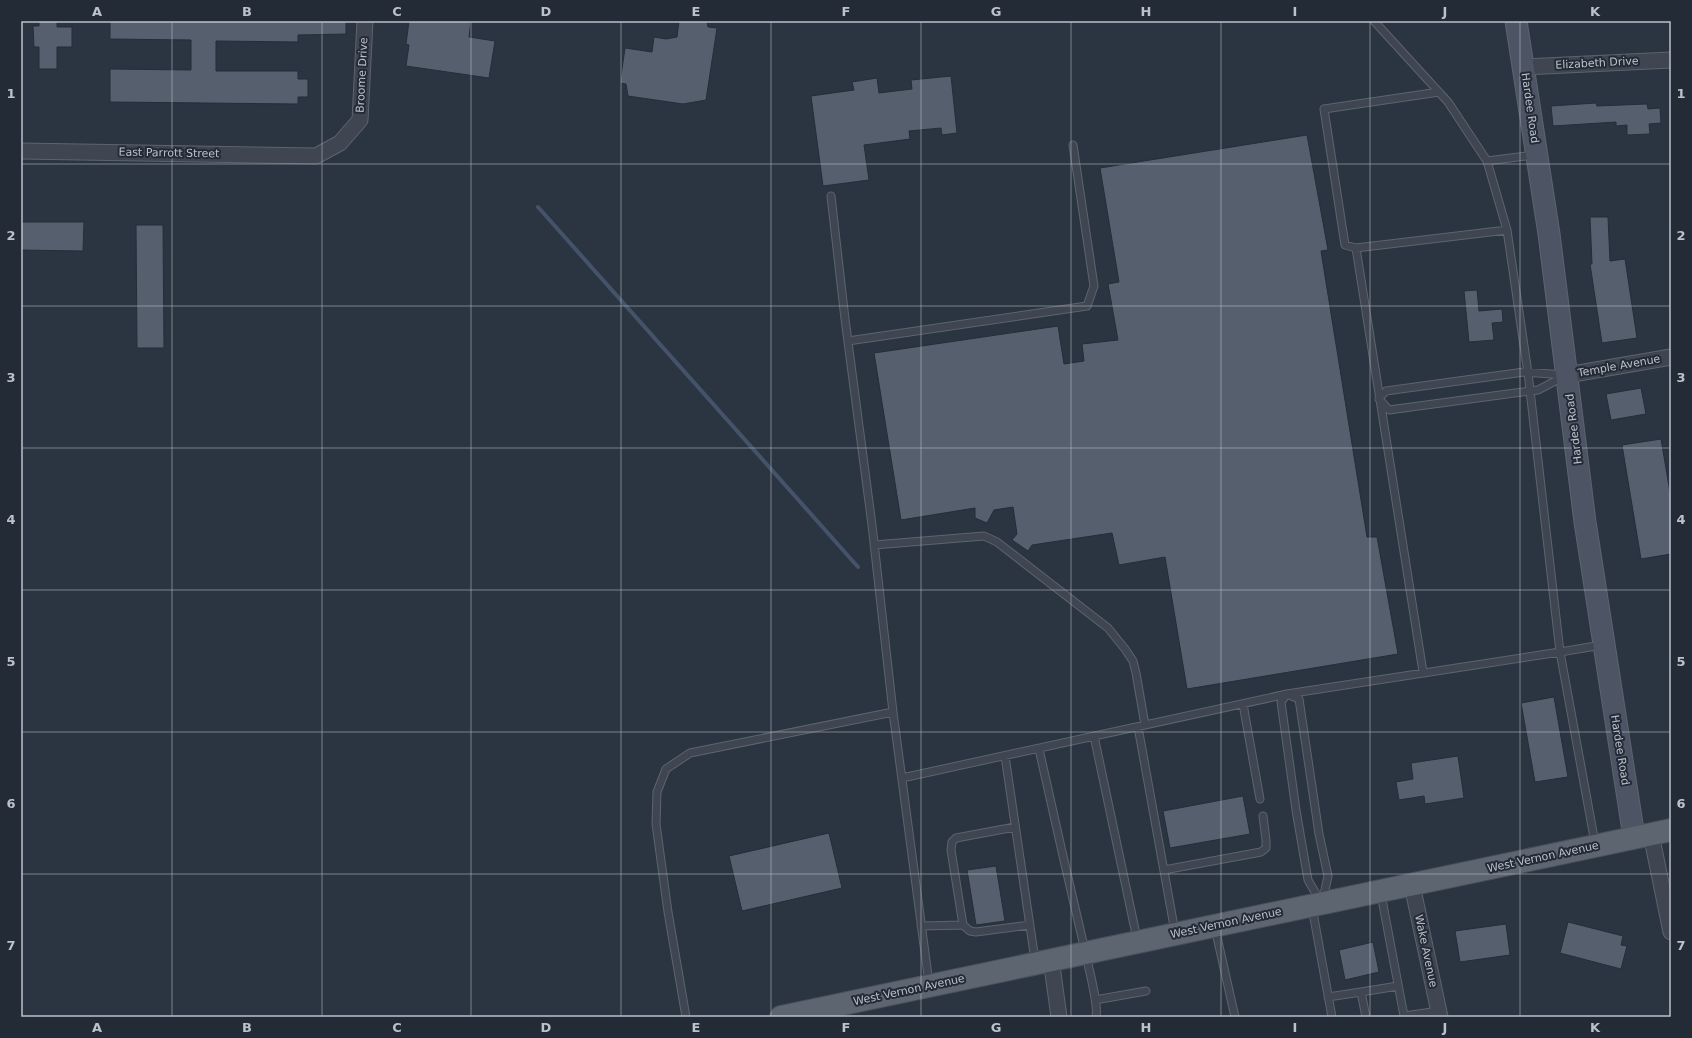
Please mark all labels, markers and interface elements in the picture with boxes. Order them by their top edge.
text: A [92,4,102,19]
text: B [242,4,252,19]
text: C [392,4,402,19]
text: D [541,4,552,19]
text: E [692,4,700,19]
text: F [842,4,850,19]
text: G [991,4,1001,19]
text: H [1141,4,1151,19]
text: I [1293,4,1297,19]
text: J [1442,4,1447,19]
text: K [1590,4,1601,19]
street label: Broome Drive [354,37,370,113]
street label: Elizabeth Drive [1555,54,1639,72]
street label: Hardee Road [1519,72,1541,144]
text: 1 [6,86,16,101]
text: 1 [1676,86,1686,101]
street label: East Parrott Street [118,146,220,160]
text: 2 [6,228,16,243]
text: 2 [1676,228,1686,243]
street label: Temple Avenue [1576,352,1661,380]
text: 3 [6,370,16,385]
text: 3 [1676,370,1686,385]
street label: Hardee Road [1563,393,1585,465]
text: 4 [6,512,16,527]
text: 4 [1676,512,1686,527]
text: 5 [6,654,16,669]
text: 5 [1676,654,1686,669]
street label: Hardee Road [1608,714,1632,786]
text: 6 [6,796,16,811]
text: 6 [1676,796,1686,811]
street label: West Vernon Avenue [1486,839,1600,875]
street label: West Vernon Avenue [1169,905,1283,941]
street label: Wake Avenue [1412,913,1440,989]
text: 7 [6,938,16,953]
text: 7 [1676,938,1686,953]
street label: West Vernon Avenue [852,972,966,1008]
text: A [92,1020,102,1035]
text: B [242,1020,252,1035]
text: C [392,1020,402,1035]
text: D [541,1020,552,1035]
text: E [692,1020,700,1035]
text: F [842,1020,850,1035]
text: G [991,1020,1001,1035]
text: H [1141,1020,1151,1035]
text: I [1293,1020,1297,1035]
text: J [1442,1020,1447,1035]
text: K [1590,1020,1601,1035]

